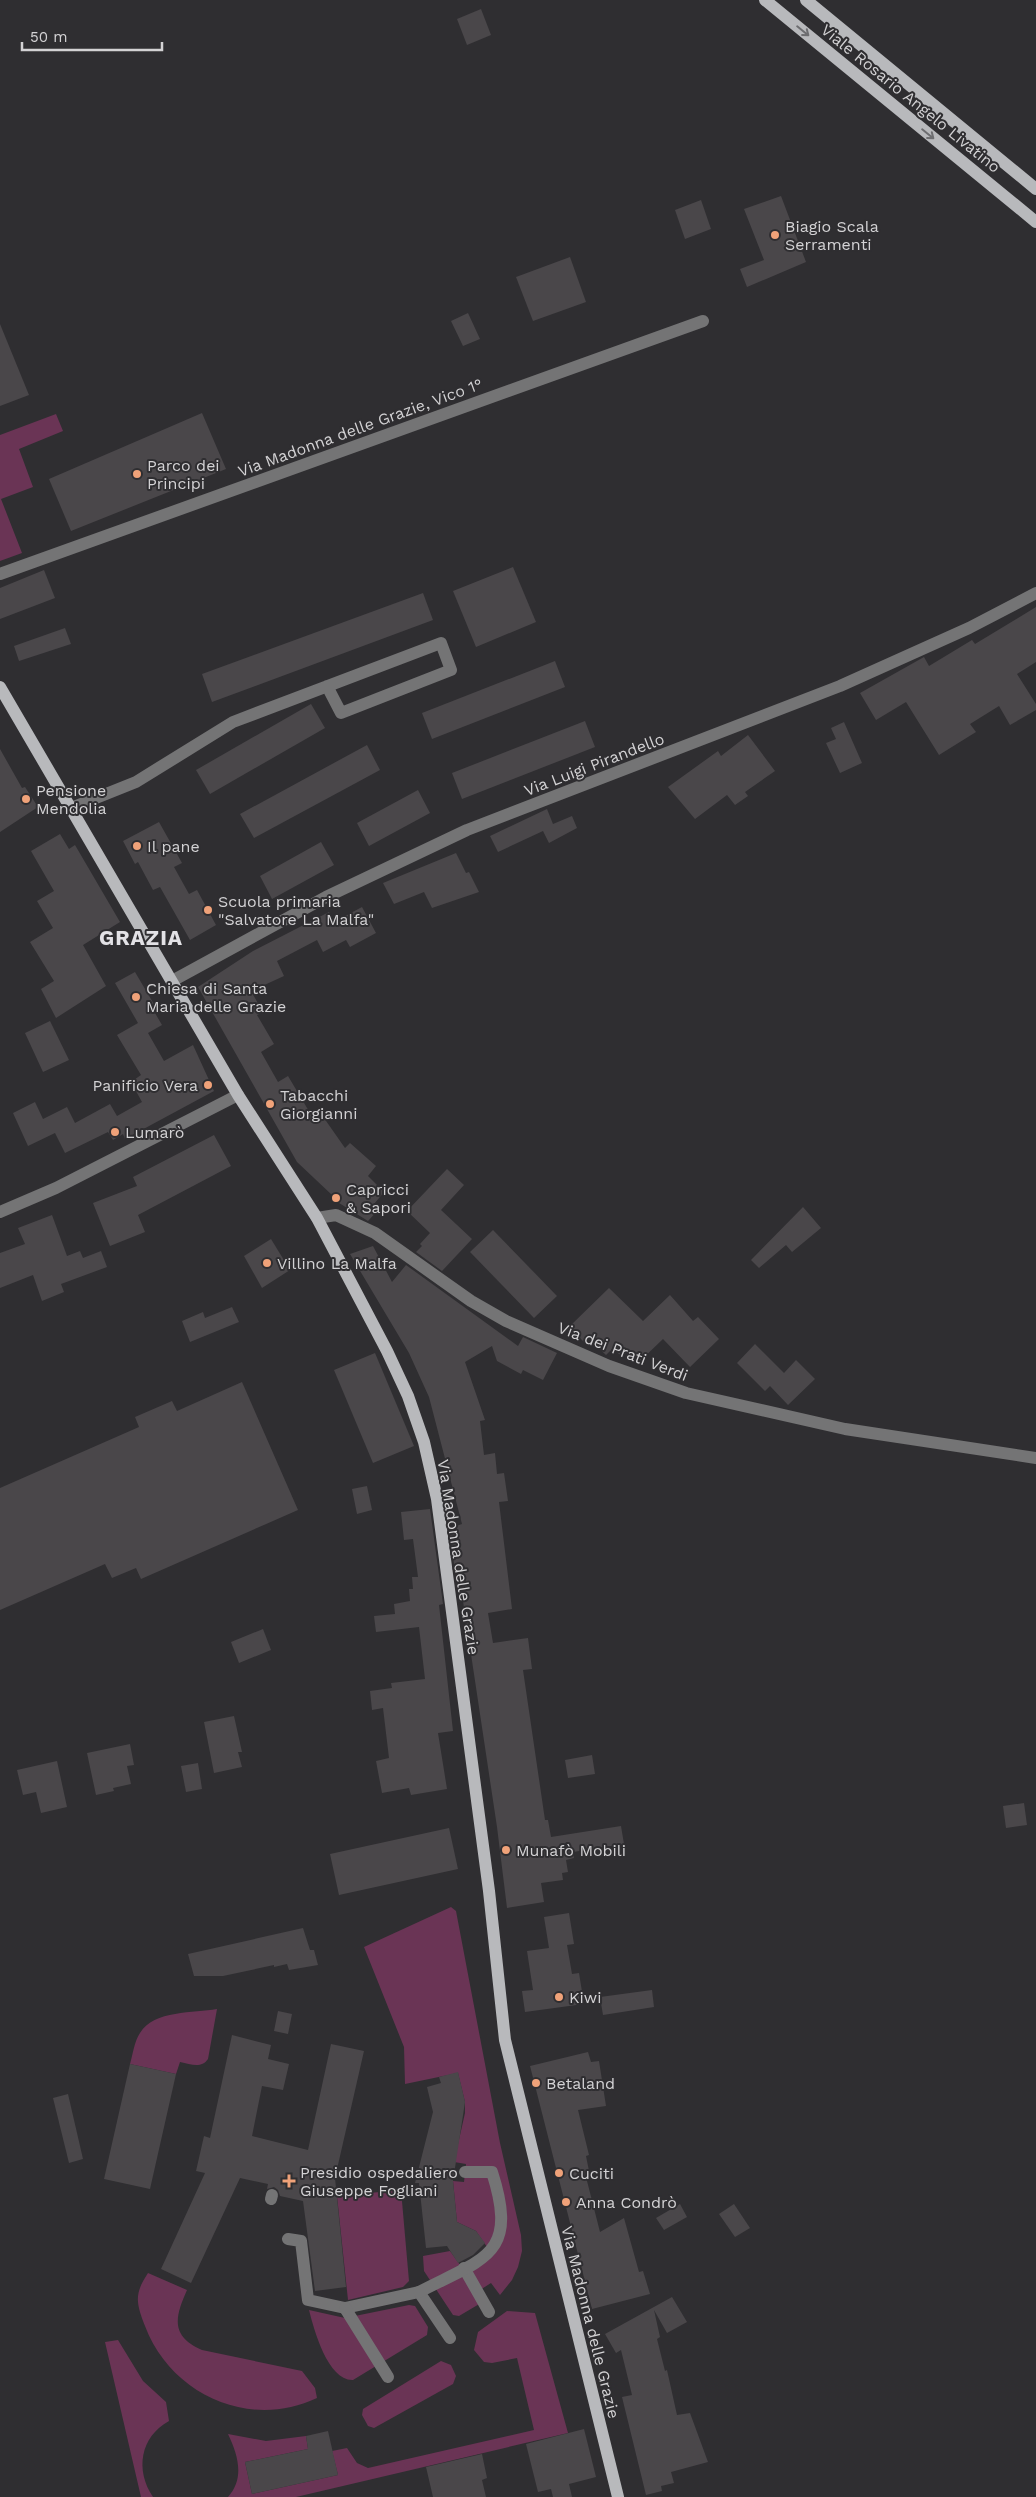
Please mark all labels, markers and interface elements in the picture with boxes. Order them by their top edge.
scale bar [22,20,162,52]
street label: Viale Rosario Angelo Livatino [817,20,1004,177]
one-way arrow [796,25,809,36]
text: 50 m [30,28,67,46]
one-way arrow [922,128,935,139]
place label: Biagio Scala Serramenti [785,217,879,254]
marker: Biagio Scala Serramenti [769,229,781,241]
street label: Via Madonna delle Grazie, Vico 1° [235,374,485,481]
place label: Parco dei Principi [147,456,220,493]
marker: Parco dei Principi [131,468,143,480]
street label: Via Luigi Pirandello [521,729,667,800]
place label: Pensione Mendolia [36,781,107,818]
marker: Pensione Mendolia [20,793,32,805]
place label: Il pane [147,837,200,856]
marker: Il pane [131,840,143,852]
place label: Scuola primaria "Salvatore La Malfa" [218,892,374,929]
marker: Scuola primaria "Salvatore La Malfa" [202,904,214,916]
district label: GRAZIA [99,925,183,950]
place label: Chiesa di Santa Maria delle Grazie [146,979,286,1016]
marker: Chiesa di Santa Maria delle Grazie [130,991,142,1003]
place label: Panificio Vera [93,1076,198,1095]
marker: Panificio Vera [202,1079,214,1091]
place label: Tabacchi Giorgianni [280,1086,357,1123]
marker: Tabacchi Giorgianni [264,1098,276,1110]
place label: Lumarò [125,1123,184,1142]
marker: Lumarò [109,1126,121,1138]
place label: Capricci & Sapori [346,1180,411,1217]
marker: Capricci & Sapori [330,1192,342,1204]
place label: Villino La Malfa [277,1254,397,1273]
marker: Villino La Malfa [261,1257,273,1269]
street label: Via dei Prati Verdi [555,1318,691,1385]
street label: Via Madonna delle Grazie [434,1458,483,1656]
place label: Munafò Mobili [516,1841,626,1860]
marker: Munafò Mobili [500,1844,512,1856]
place label: Kiwi [569,1988,601,2007]
marker: Kiwi [553,1991,565,2003]
place label: Betaland [546,2074,615,2093]
marker: Betaland [530,2077,542,2089]
place label: Presidio ospedaliero Giuseppe Fogliani [300,2163,458,2200]
place label: Cuciti [569,2164,614,2183]
marker: Cuciti [553,2167,565,2179]
marker: Presidio ospedaliero Giuseppe Fogliani [282,2174,296,2188]
place label: Anna Condrò [576,2193,677,2212]
marker: Anna Condrò [560,2196,572,2208]
street label: Via Madonna delle Grazie [557,2224,624,2420]

